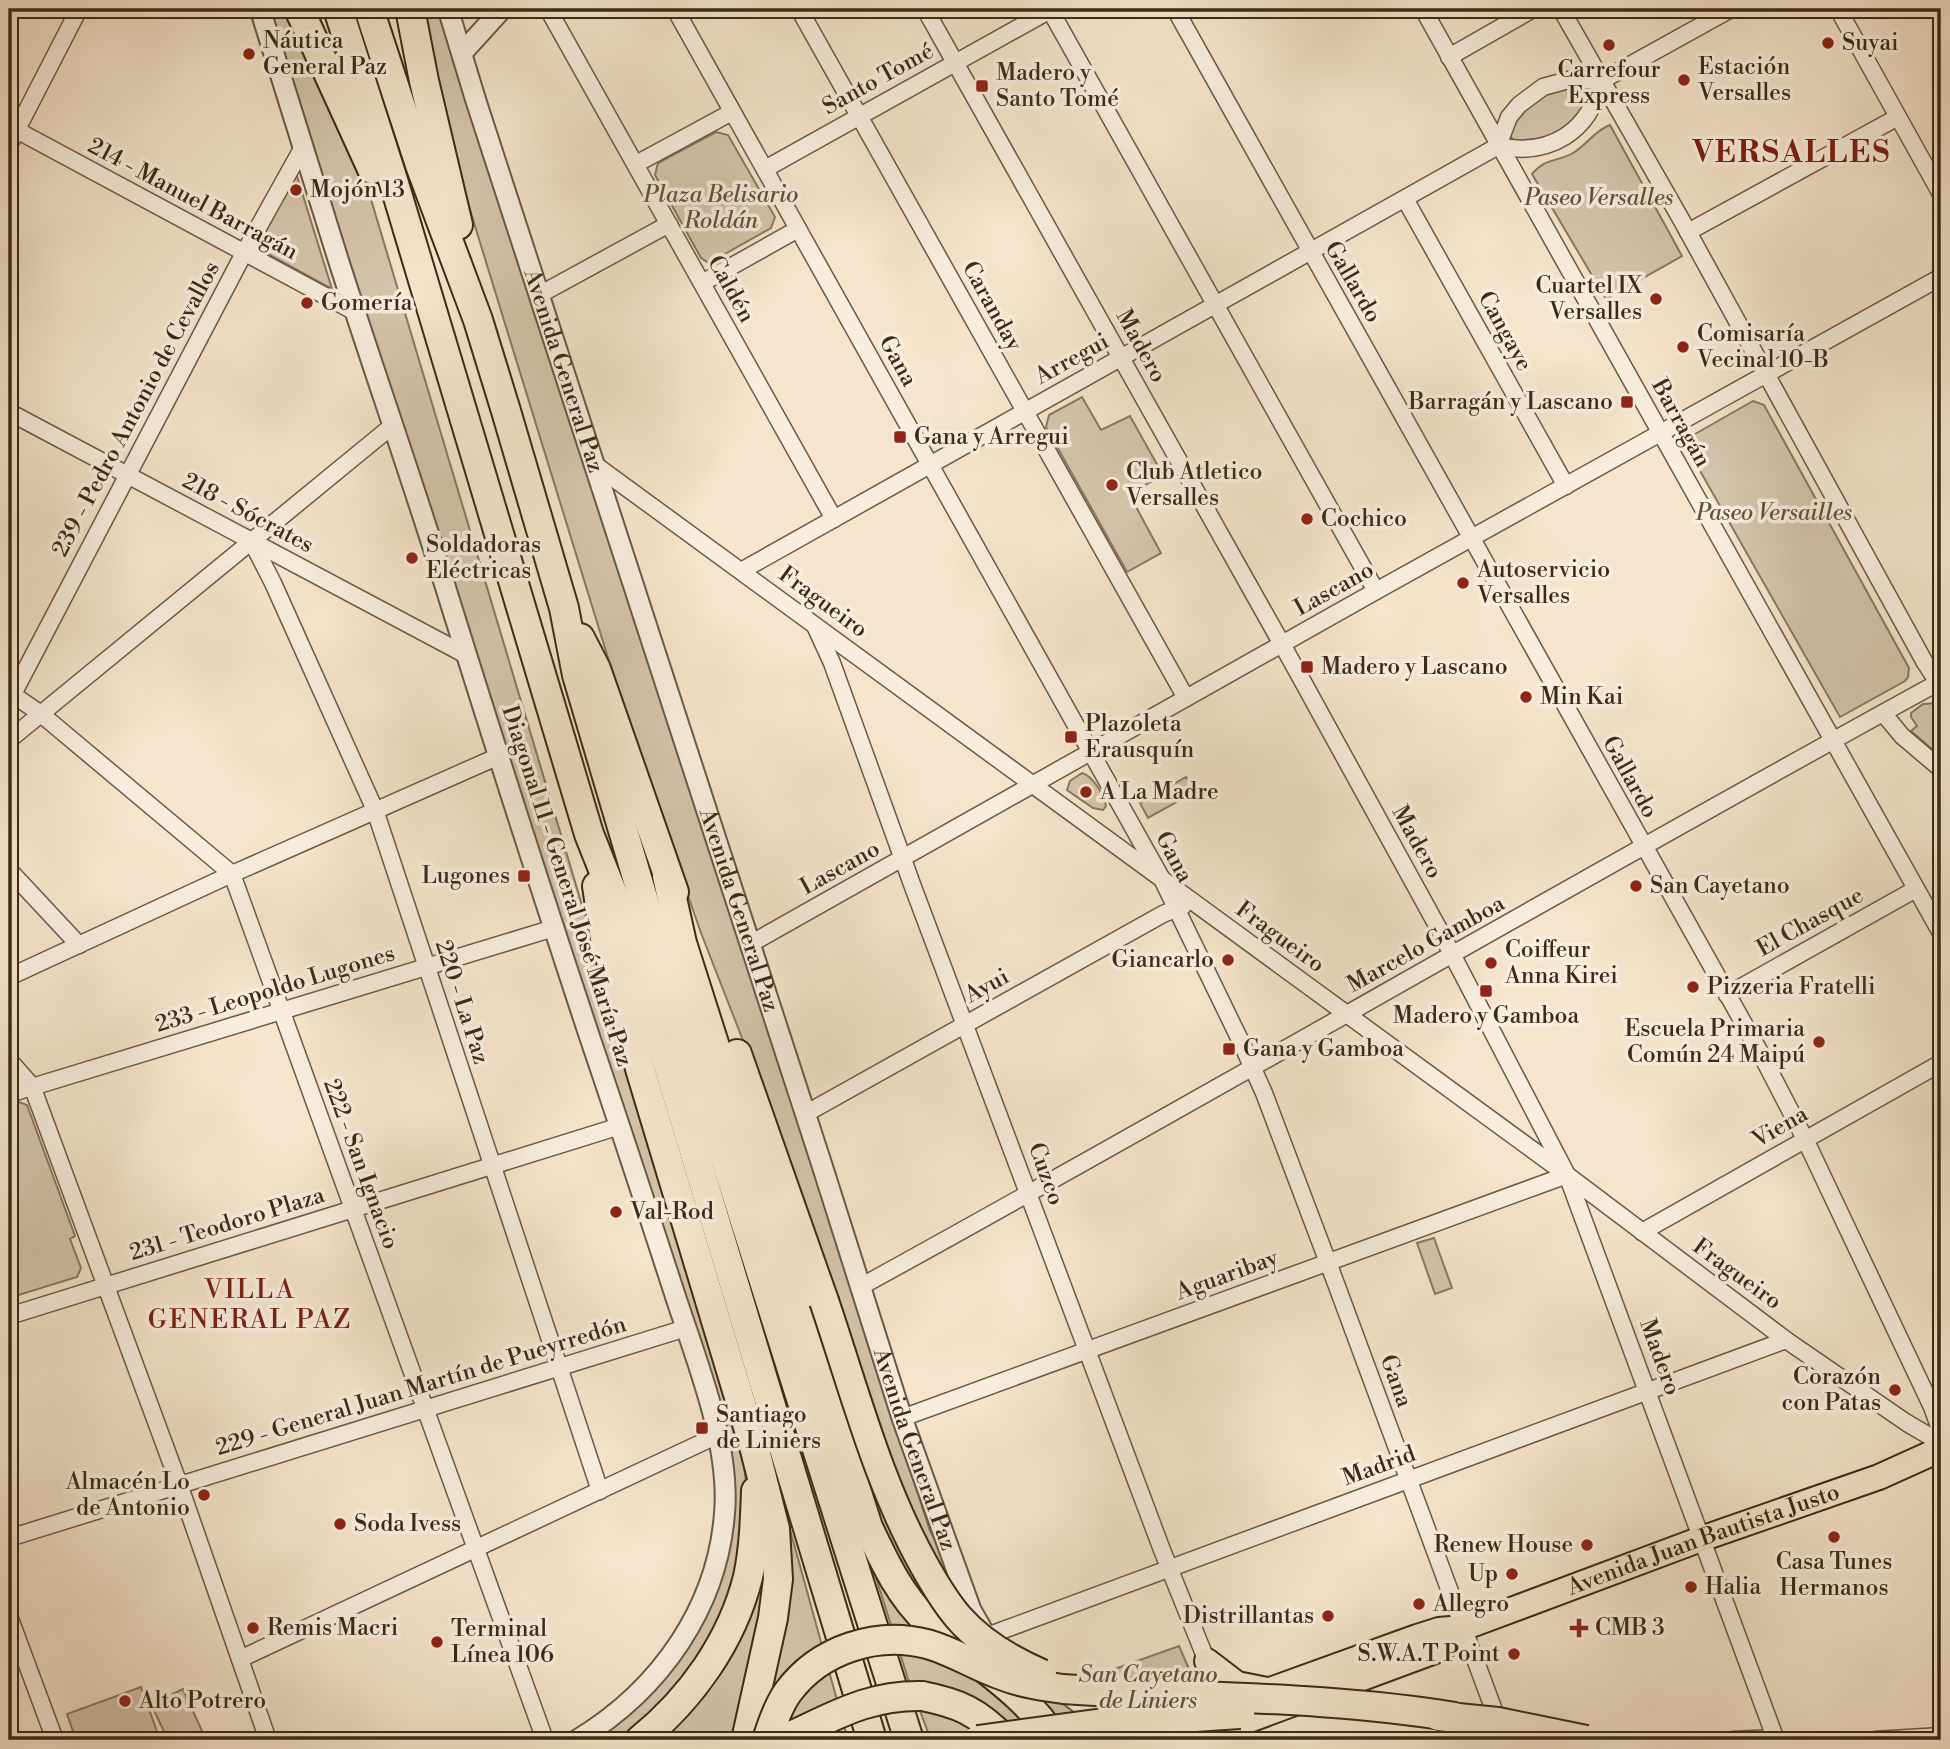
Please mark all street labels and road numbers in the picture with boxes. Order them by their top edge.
street label: Santo Tomé [817,37,939,121]
street label: 214 - Manuel Barragán [83,132,303,266]
street label: Gallardo [1318,236,1388,328]
street label: Caldén [701,250,761,328]
street label: Caranday [956,256,1028,357]
street label: 239 - Pedro Antonio de Cevallos [46,257,226,561]
street label: Avenida General Paz [517,265,610,476]
street label: Cangaye [1472,286,1538,376]
street label: Madero [1110,305,1172,387]
street label: Arregui [1029,327,1114,391]
street label: Gana [873,331,923,392]
street label: Barragán [1645,373,1717,472]
street label: 218 - Sócrates [178,467,318,559]
street label: Lascano [1289,556,1379,622]
street label: Fragueiro [773,560,873,644]
street label: Diagonal 11 - General José María Paz [495,702,639,1070]
street label: Gallardo [1596,731,1664,823]
street label: Madero [1386,801,1448,883]
street label: Avenida General Paz [693,804,785,1015]
street label: Gana [1149,827,1199,888]
street label: Lascano [795,835,885,901]
street label: El Chasque [1752,881,1868,963]
street label: Marcelo Gamboa [1342,889,1510,999]
street label: Fragueiro [1230,895,1330,979]
street label: 220 - La Paz [429,936,495,1068]
street label: 233 - Leopoldo Lugones [152,939,398,1039]
street label: Ayui [959,963,1014,1010]
street label: 222 - San Ignacio [317,1075,405,1253]
street label: Viena [1746,1100,1813,1155]
street label: Cuzco [1022,1139,1070,1209]
street label: 231 - Teodoro Plaza [126,1181,328,1267]
street label: Fragueiro [1687,1232,1787,1316]
street label: Aguaribay [1171,1243,1283,1307]
street label: 229 - General Juan Martín de Pueyrredón [212,1310,630,1462]
street label: Madero [1633,1315,1687,1399]
street label: Avenida General Paz [866,1344,962,1554]
street label: Gana [1374,1351,1419,1411]
street label: Madrid [1338,1440,1420,1492]
street label: Avenida Juan Bautista Justo [1563,1478,1843,1602]

